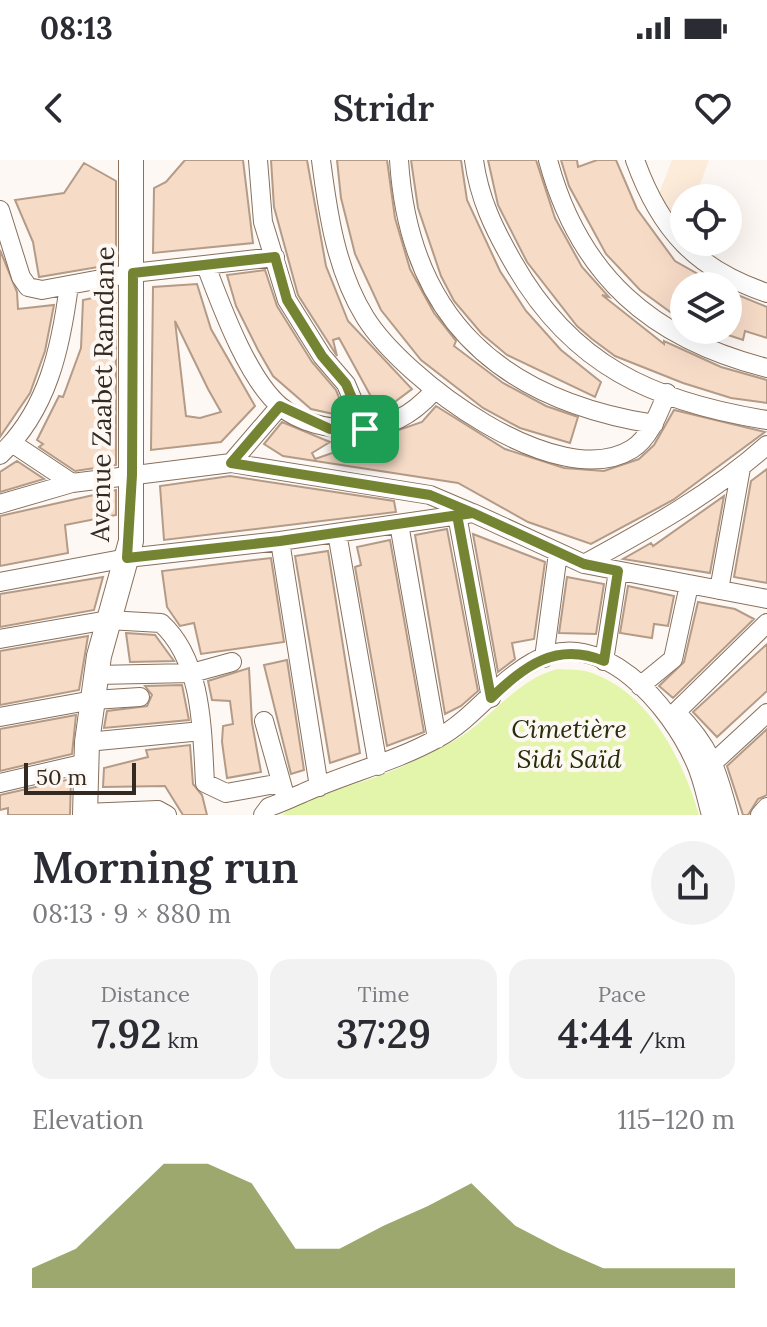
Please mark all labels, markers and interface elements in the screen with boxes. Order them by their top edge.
text: 08:13 [40,9,113,47]
text: Stridr [333,85,434,131]
icon: back [32,86,76,130]
icon: heart [691,86,735,130]
map controls [670,184,742,344]
button: locate [670,184,742,256]
street label: Avenue Zaabet Ramdane [83,246,121,543]
button: layers [670,272,742,344]
pin [331,395,399,463]
icon: arrive [343,407,387,451]
park label: Cimetière Sidi Saïd [511,712,627,775]
scale bar [24,759,136,795]
text: 50 m [36,763,87,791]
text: Morning run [32,839,299,895]
button: share [651,841,735,925]
text: 08:13 · 9 × 880 m [32,897,231,930]
text: Distance [100,980,190,1008]
text: Time [358,980,409,1008]
text: Pace [598,980,646,1008]
text: 7.92 [91,1008,162,1059]
text: 37:29 [336,1008,431,1059]
text: 4:44 [558,1008,633,1059]
text: km [162,1026,199,1054]
text: /km [633,1026,686,1054]
text: Elevation [32,1103,144,1136]
text: 115–120 m [618,1103,735,1136]

